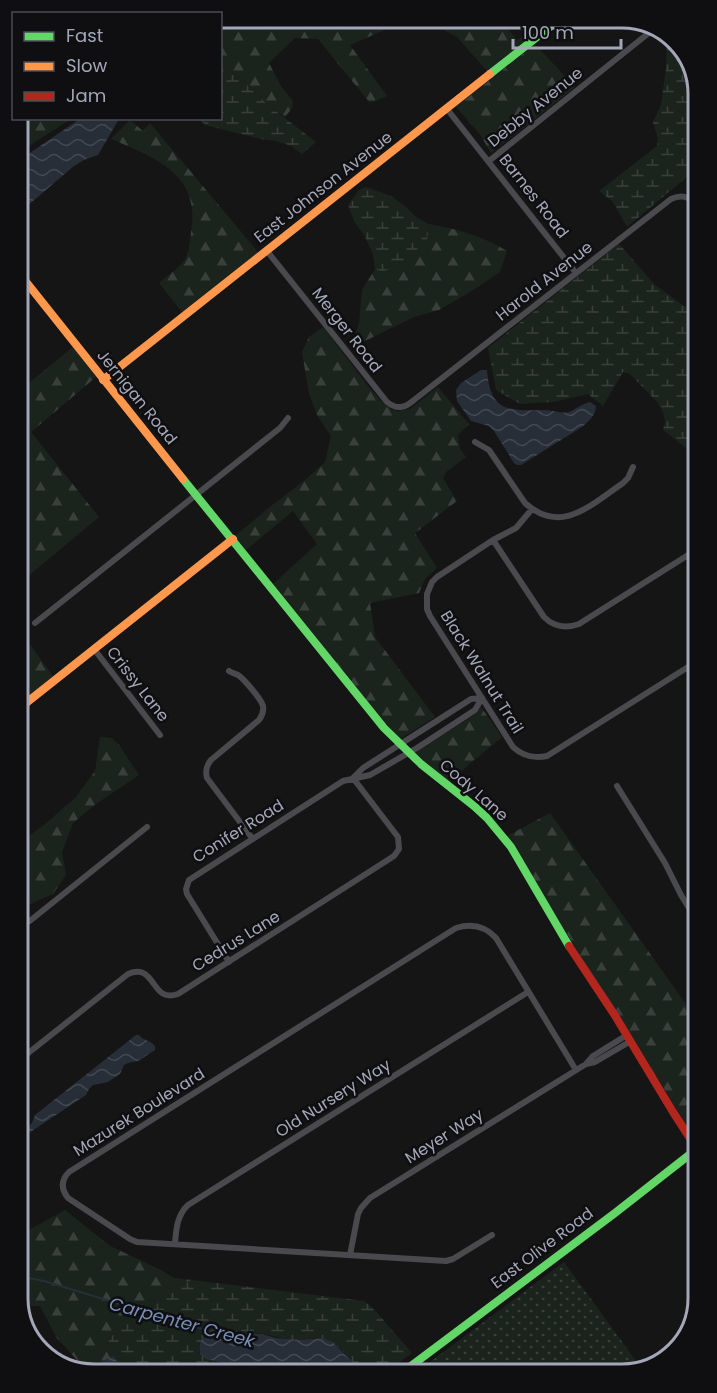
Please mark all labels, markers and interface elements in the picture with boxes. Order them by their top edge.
legend [12,12,222,120]
scale bar [513,12,621,50]
text: 100 m [522,20,574,45]
text: Fast [66,23,103,48]
text: Slow [66,53,108,78]
street label: Debby Avenue [483,61,587,153]
text: Jam [66,83,106,108]
street label: East Johnson Avenue [249,126,397,248]
street label: Barnes Road [494,149,574,243]
street label: Harold Avenue [491,236,597,326]
street label: Merger Road [306,283,388,377]
street label: Jernigan Road [91,345,183,449]
street label: Black Walnut Trail [435,606,529,738]
street label: Crissy Lane [101,641,175,727]
street label: Cody Lane [435,754,514,826]
street label: Conifer Road [188,794,288,868]
street label: Cedrus Lane [188,905,284,977]
street label: Old Nursery Way [271,1053,395,1143]
street label: Mazurek Boulevard [69,1062,209,1162]
street label: Meyer Way [400,1103,488,1169]
street label: East Olive Road [486,1202,598,1294]
water label: Carpenter Creek [107,1291,258,1354]

